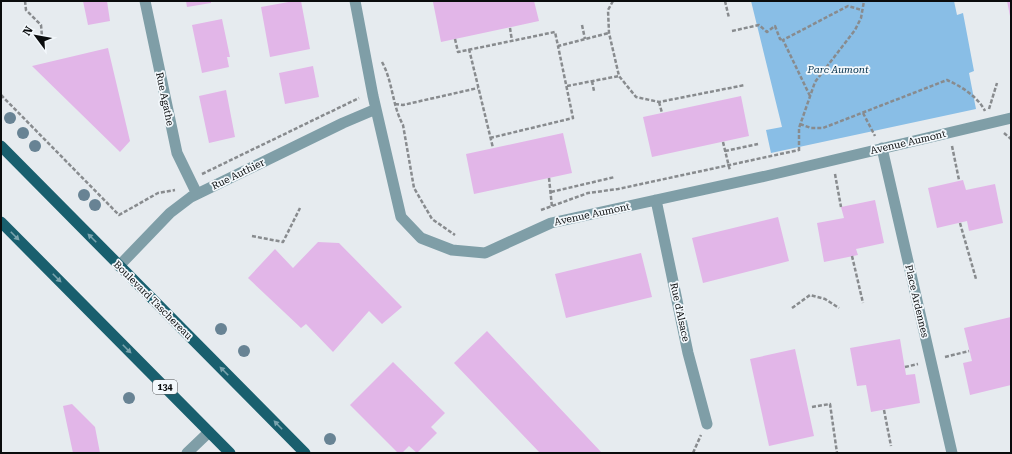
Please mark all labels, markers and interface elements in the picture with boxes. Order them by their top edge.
north arrow [16,16,56,56]
text: N [20,23,36,38]
park label: Parc Aumont [806,64,869,75]
street label: Rue Agathe [154,71,176,127]
street label: Avenue Aumont [869,128,947,156]
street label: Rue Authier [210,157,266,191]
street label: Avenue Aumont [553,201,631,227]
one-way arrow [10,231,20,241]
one-way arrow [87,233,97,243]
street label: Boulevard Taschereau [112,259,195,342]
street label: Place Ardennes [903,264,931,339]
one-way arrow [52,273,61,283]
street label: Rue d'Alsace [668,282,692,343]
one-way arrow [122,344,132,354]
one-way arrow [219,366,229,376]
road number: 134 [153,380,177,394]
one-way arrow [273,420,282,430]

